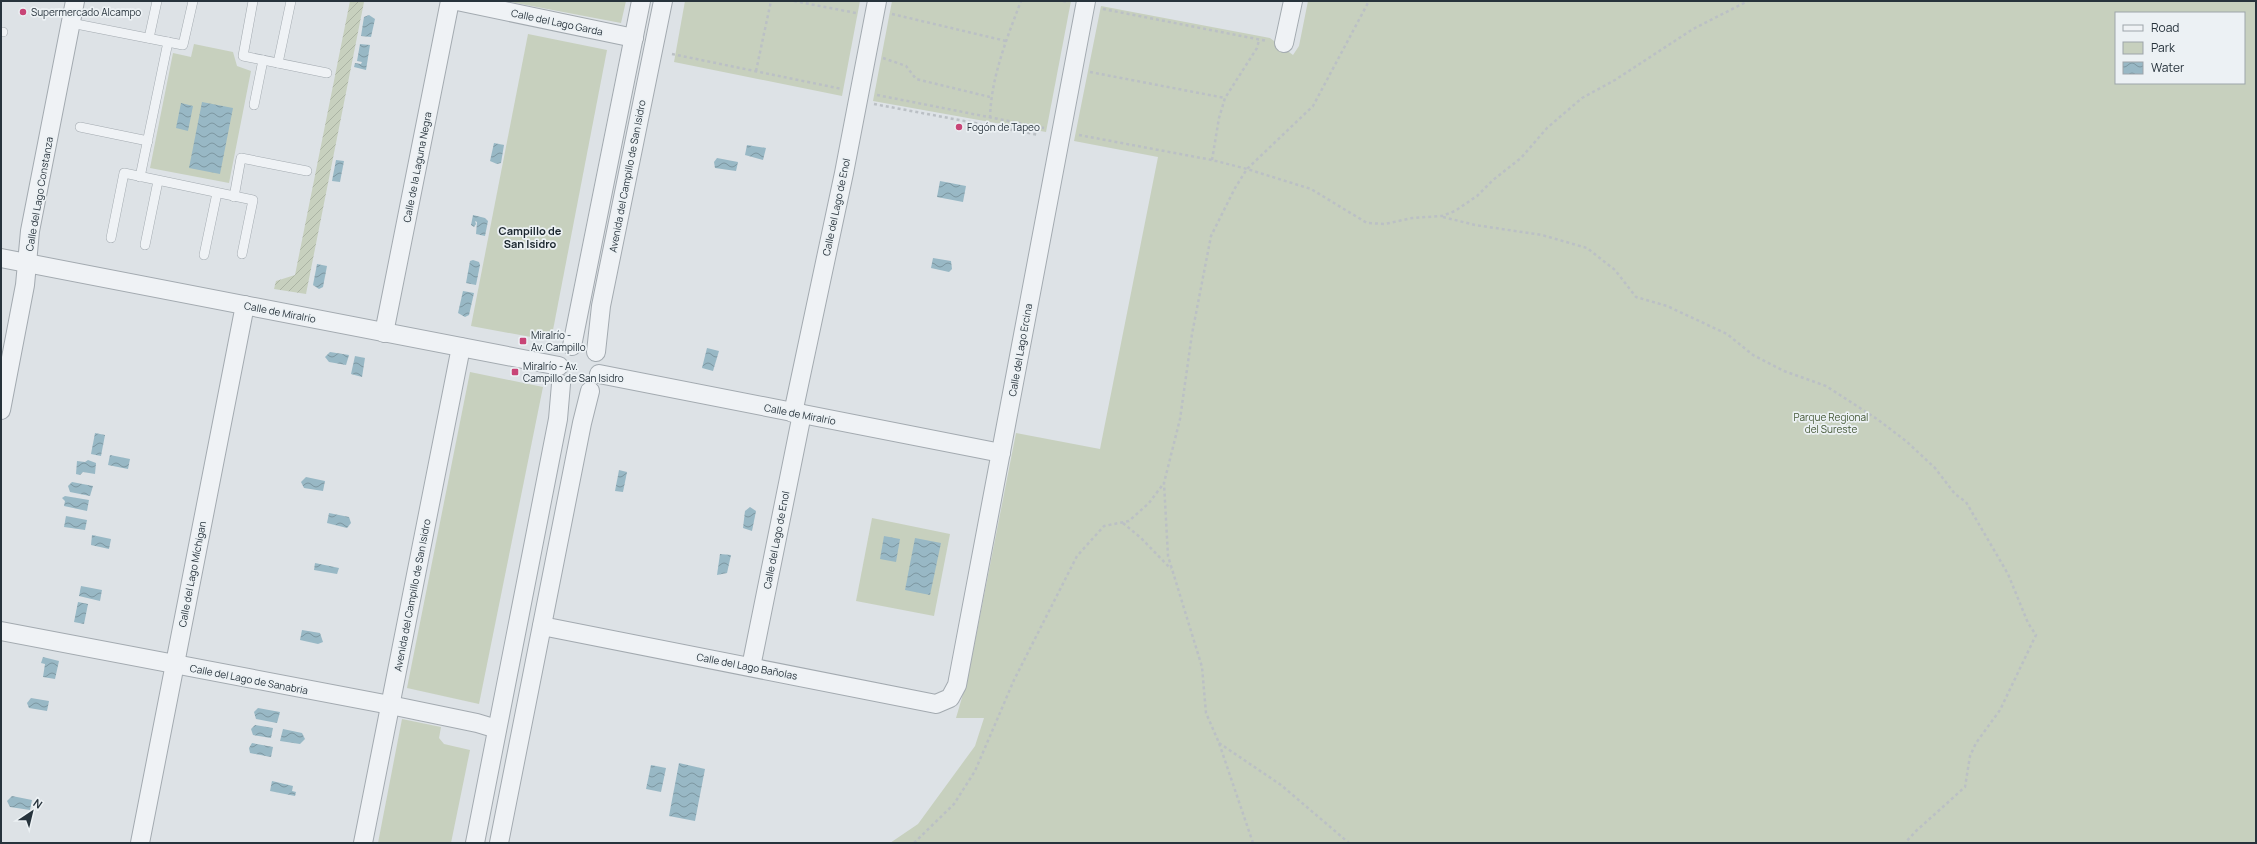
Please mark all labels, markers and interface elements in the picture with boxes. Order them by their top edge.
place label: Supermercado Alcampo [31,5,141,19]
street label: Calle del Lago Garda [510,5,604,39]
marker: Supermercado Alcampo [18,7,28,17]
legend [2115,12,2245,84]
text: Road [2151,19,2179,36]
text: Park [2151,39,2176,56]
text: Water [2151,59,2185,76]
street label: Avenida del Campillo de San Isidro [605,98,649,253]
street label: Calle de la Laguna Negra [399,110,435,224]
place label: Fogón de Tapeo [967,120,1040,134]
marker: Fogón de Tapeo [954,122,964,132]
street label: Calle del Lago Constanza [22,136,56,252]
street label: Calle del Lago de Enol [819,157,853,257]
district label: Campillo de San Isidro [499,223,562,251]
street label: Calle de Miralrío [243,298,317,326]
street label: Calle del Lago Ercina [1005,302,1035,398]
place label: Miralrío - Av. Campillo [531,328,586,354]
marker: Miralrío - Av. Campillo [518,336,528,346]
place label: Miralrío - Av. Campillo de San Isidro [523,359,624,385]
marker: Miralrío - Av. Campillo de San Isidro [510,367,520,377]
street label: Calle de Miralrío [763,400,837,428]
park label: Parque Regional del Sureste [1794,410,1868,436]
street label: Calle del Lago de Enol [760,490,792,590]
street label: Avenida del Campillo de San Isidro [390,517,434,672]
street label: Calle del Lago Míchigan [175,520,209,628]
street label: Calle del Lago Bañolas [695,649,799,683]
street label: Calle del Lago de Sanabria [189,661,309,697]
north arrow [12,792,52,832]
text: N [30,795,46,812]

